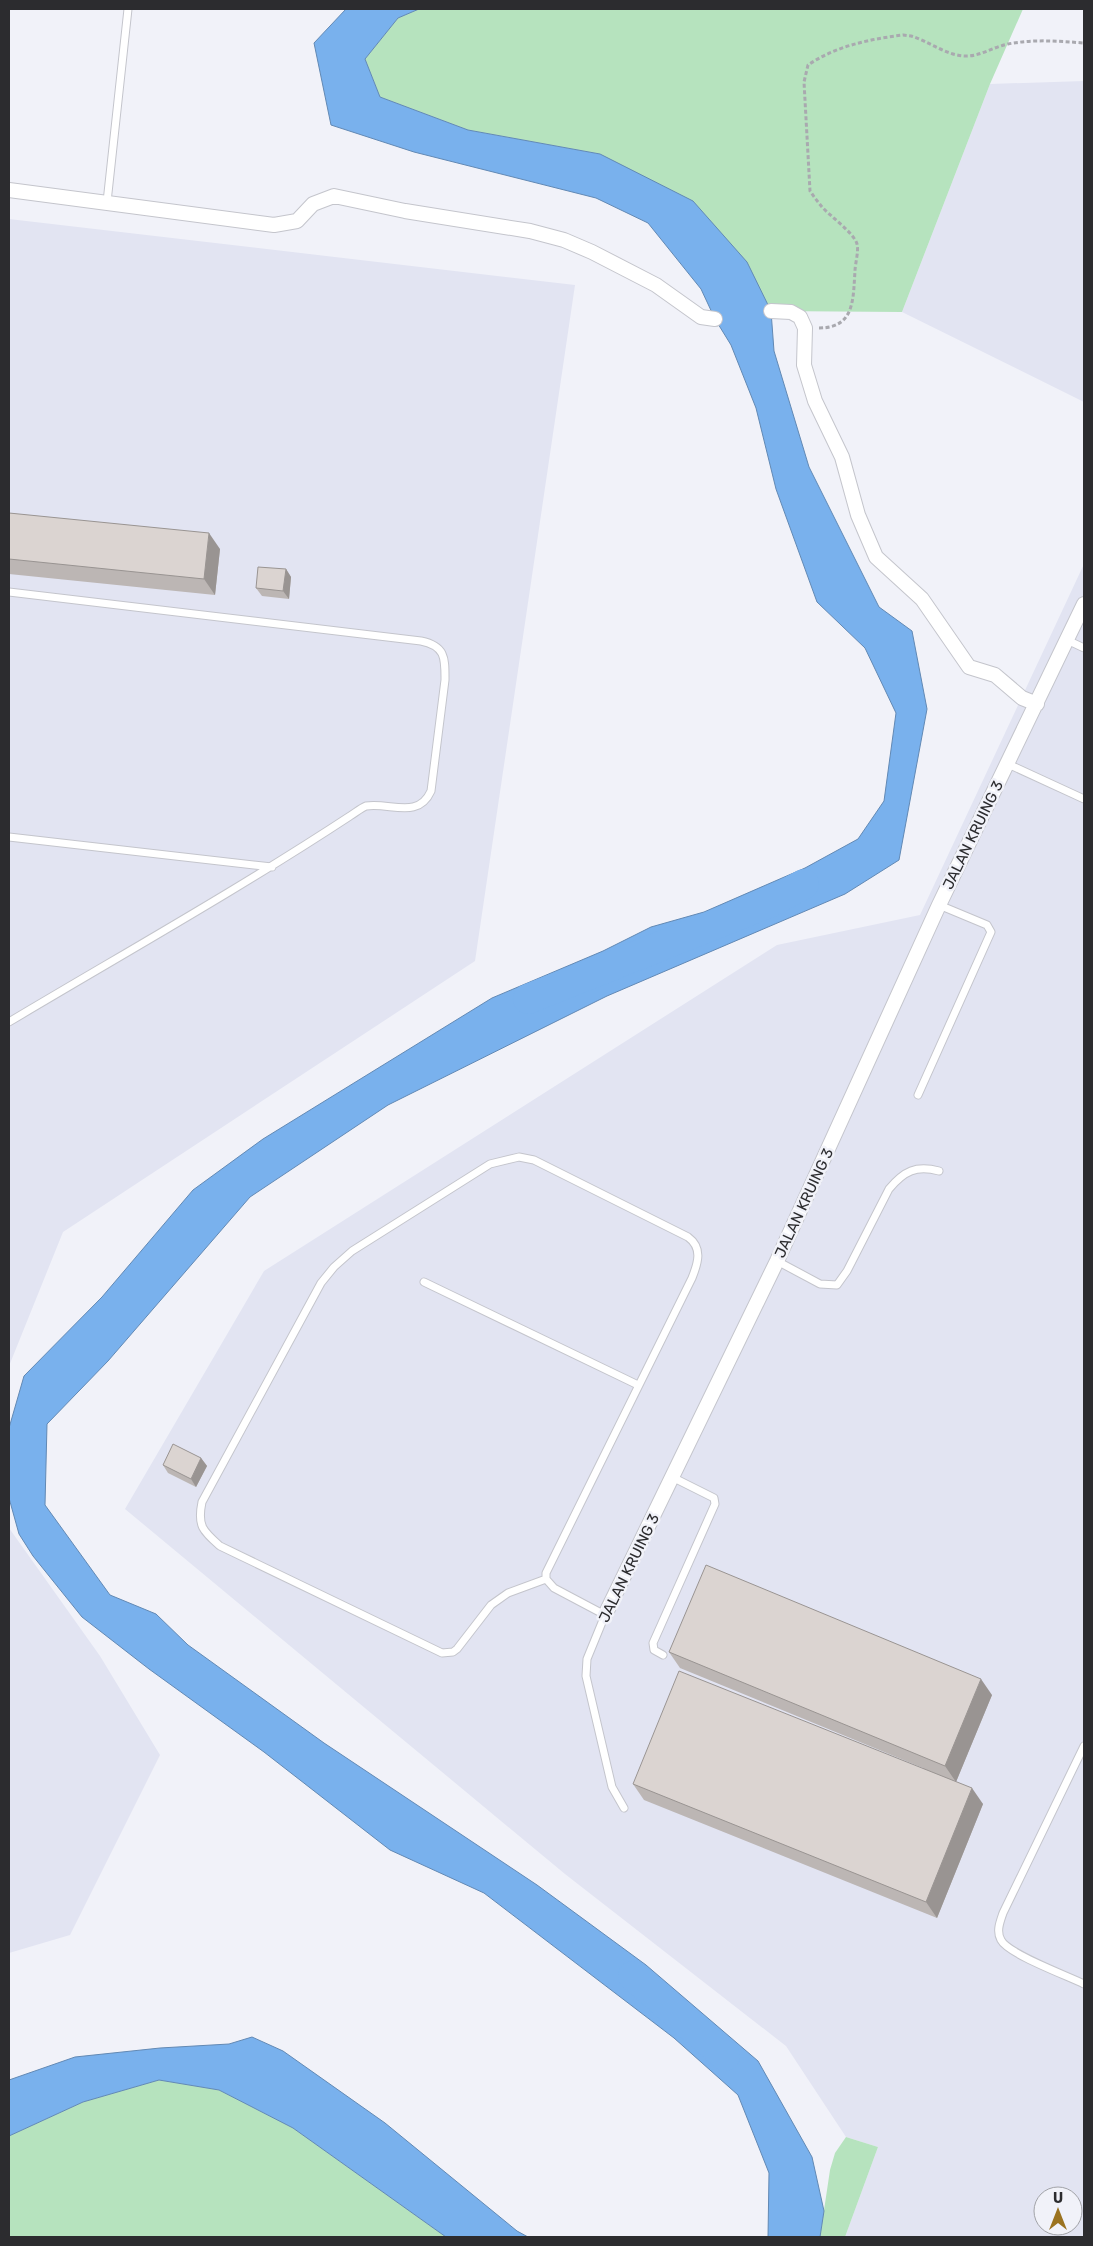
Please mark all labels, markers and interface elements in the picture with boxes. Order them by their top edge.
street label: JALAN KRUING 3 [939,778,1007,892]
street label: JALAN KRUING 3 [771,1145,837,1261]
street label: JALAN KRUING 3 [595,1511,663,1625]
north arrow [1033,2186,1083,2236]
text: U [1053,2190,1063,2207]

